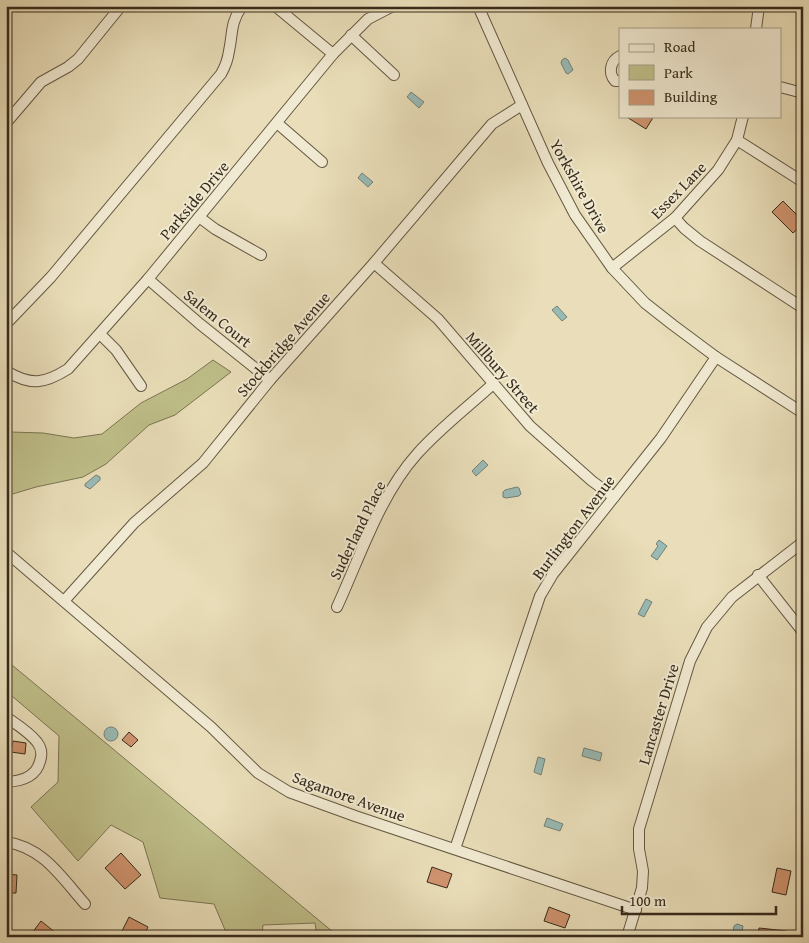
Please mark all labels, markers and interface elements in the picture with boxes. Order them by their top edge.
legend [619,28,782,118]
text: Road [664,36,695,57]
text: Park [664,62,693,83]
text: Building [664,86,718,107]
street label: Yorkshire Drive [544,134,616,238]
street label: Parkside Drive [154,155,234,245]
street label: Essex Lane [645,156,711,224]
street label: Salem Court [179,283,258,353]
street label: Stockbridge Avenue [230,286,336,402]
street label: Millbury Street [460,326,546,419]
street label: Burlington Avenue [526,470,620,584]
street label: Suderland Place [323,476,391,584]
street label: Lancaster Drive [631,661,685,767]
street label: Sagamore Avenue [289,764,409,828]
scale bar [622,883,775,915]
text: 100 m [629,890,667,911]

